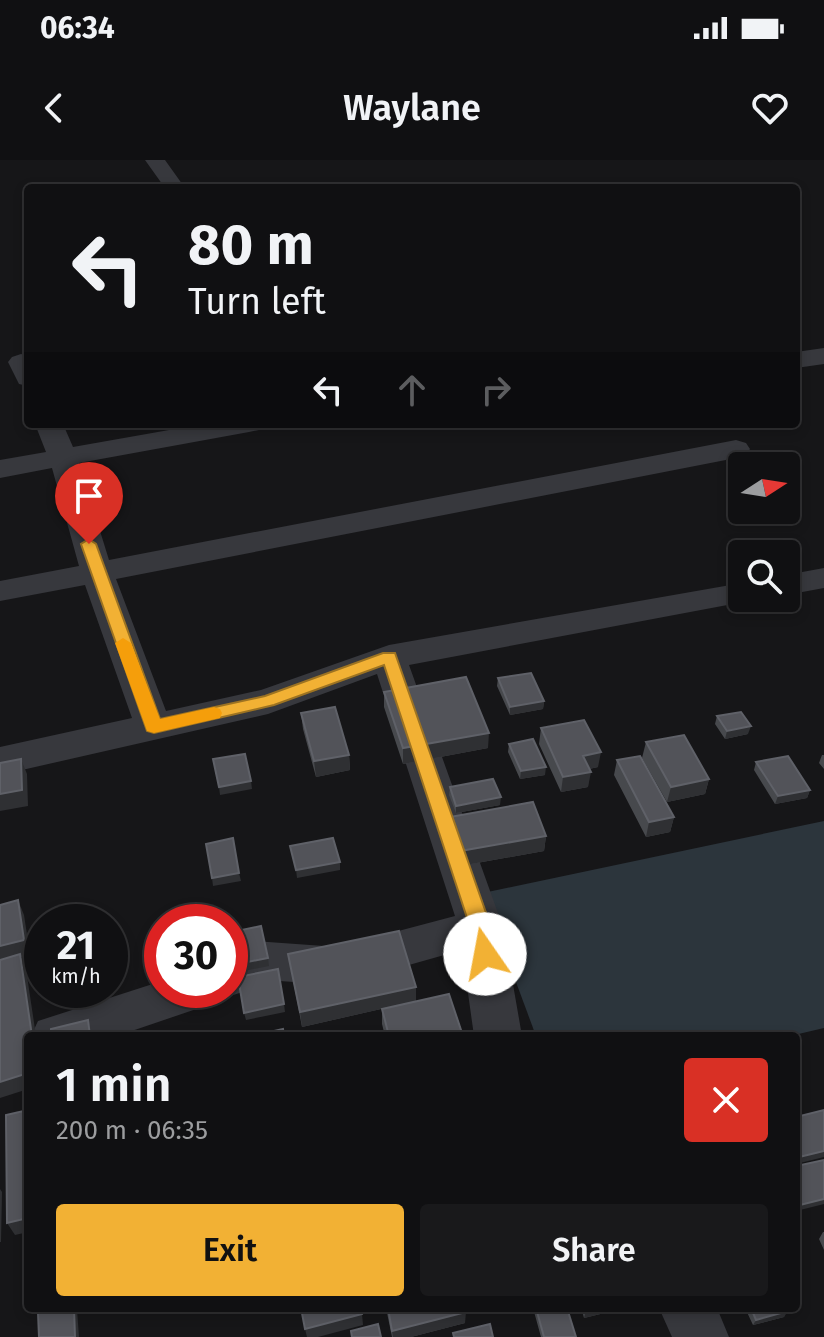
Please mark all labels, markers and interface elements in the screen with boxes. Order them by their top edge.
text: 06:34 [40,10,115,46]
icon: back [32,86,76,130]
text: Waylane [343,86,481,130]
icon: heart [748,86,792,130]
text: 80 m [188,212,314,279]
icon: left [56,216,160,320]
text: Turn left [188,280,326,324]
icon: left [306,368,350,412]
icon: ahead [390,368,434,412]
icon: right [474,368,518,412]
north arrow [728,452,800,524]
map controls [728,452,800,612]
pin [55,462,123,544]
icon: arrive [67,474,111,518]
button: search [728,540,800,612]
speed limit sign: 30 [144,904,248,1008]
position arrow [443,912,527,996]
text: 21 [57,922,95,970]
text: km/h [51,964,101,988]
text: 1 min [56,1056,172,1114]
button: close [684,1058,768,1142]
text: 200 m · 06:35 [56,1115,208,1146]
button: Exit [56,1204,404,1296]
button: Share [420,1204,768,1296]

